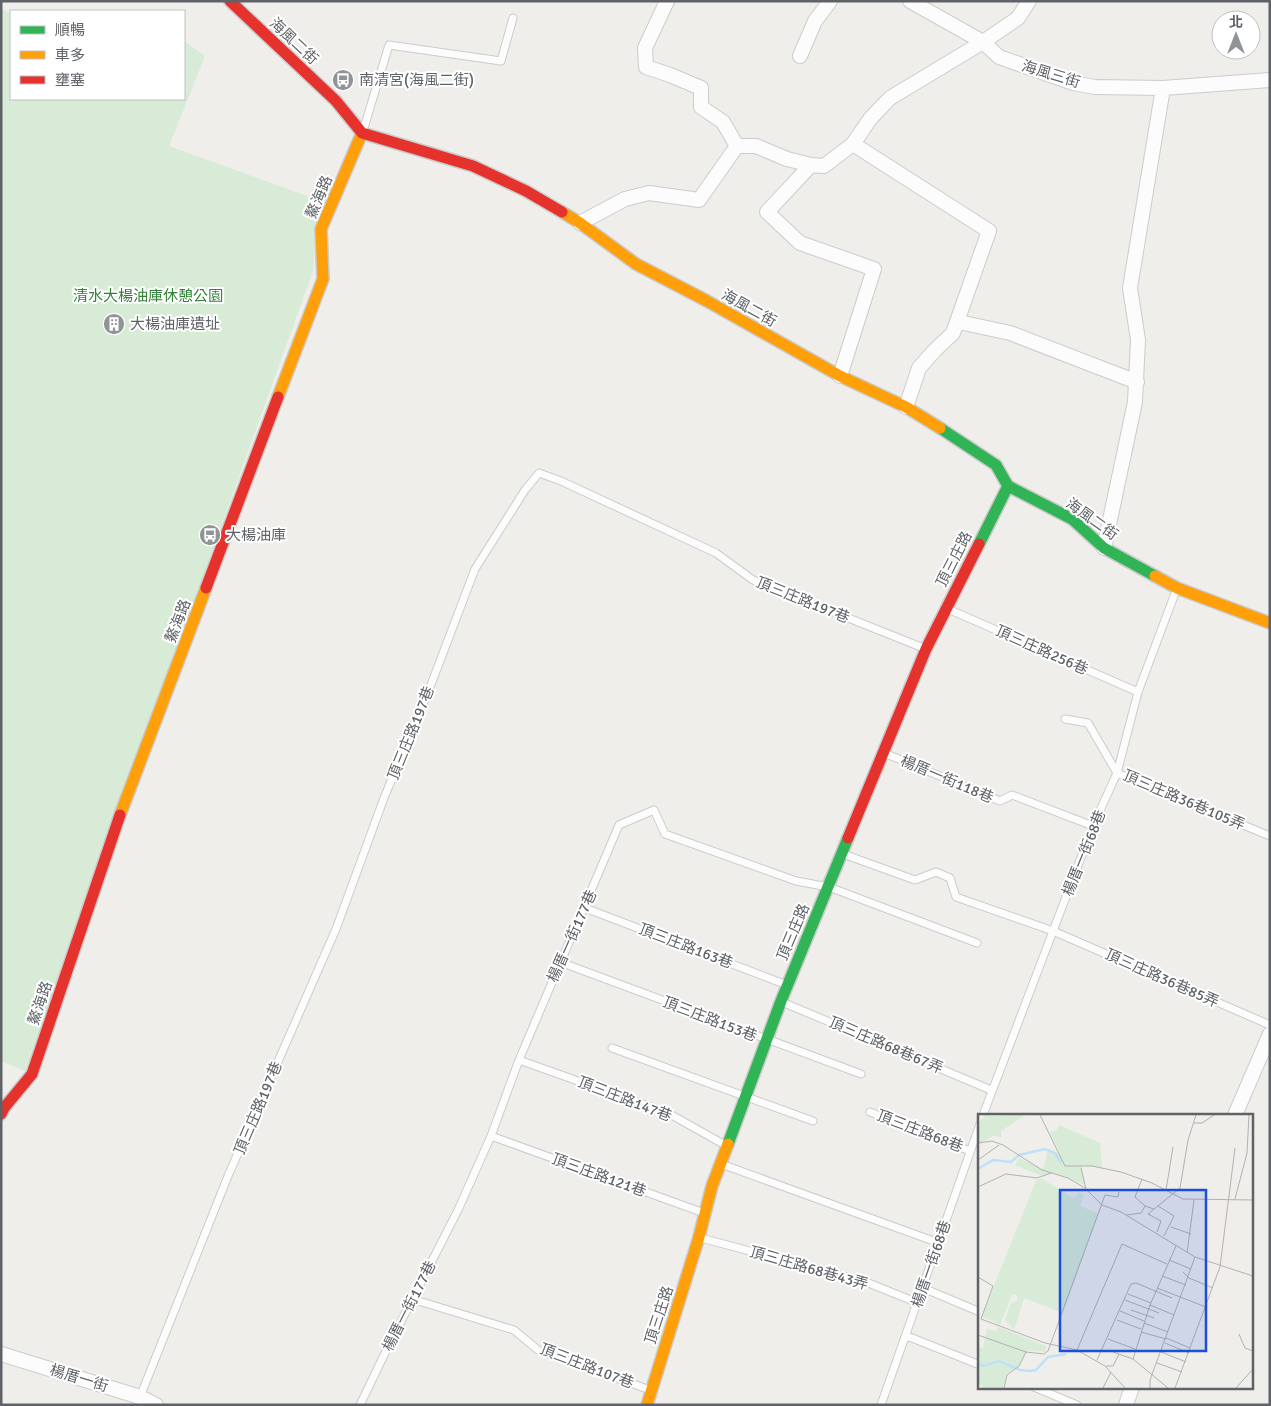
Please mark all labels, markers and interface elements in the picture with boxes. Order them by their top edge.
legend [10,10,185,100]
north arrow [1211,10,1261,60]
street label: 海風二街 [266,14,322,68]
text: 北 [1229,14,1243,31]
text: 順暢 [55,21,85,39]
text: 車多 [55,46,85,64]
street label: 海風三街 [1020,57,1082,91]
bus stop icon: 南清宮(海風二街) [331,68,355,92]
text: 壅塞 [55,71,85,89]
place label: 南清宮(海風二街) [359,71,474,89]
street label: 鰲海路 [302,173,336,221]
street label: 海風二街 [718,286,780,330]
park label: 清水大楊油庫休憩公園 [73,287,223,305]
building icon: 大楊油庫遺址 [102,312,126,336]
place label: 大楊油庫遺址 [130,315,220,333]
street label: 海風二街 [1062,494,1122,544]
bus stop icon: 大楊油庫 [198,523,222,547]
place label: 大楊油庫 [226,526,286,544]
street label: 頂三庄路 [932,528,976,590]
street label: 頂三庄路197巷 [754,573,852,627]
street label: 鰲海路 [162,597,194,645]
street label: 頂三庄路256巷 [993,622,1091,678]
street label: 頂三庄路197巷 [384,684,438,782]
street label: 楊厝一街118巷 [898,751,996,807]
street label: 頂三庄路36巷105弄 [1120,766,1248,834]
street label: 楊厝一街68巷 [1059,807,1109,899]
street label: 楊厝一街177巷 [544,887,600,985]
street label: 頂三庄路 [773,901,813,963]
street label: 頂三庄路163巷 [636,920,736,972]
street label: 頂三庄路36巷85弄 [1102,945,1222,1011]
street label: 鰲海路 [24,979,56,1027]
street label: 頂三庄路153巷 [660,993,760,1045]
street label: 頂三庄路68巷67弄 [826,1013,946,1077]
street label: 頂三庄路197巷 [230,1059,286,1157]
street label: 頂三庄路147巷 [575,1073,675,1125]
street label: 頂三庄路68巷 [874,1106,966,1156]
inset map [978,1114,1254,1388]
street label: 頂三庄路121巷 [549,1150,649,1200]
street label: 楊厝一街68巷 [908,1218,954,1310]
street label: 頂三庄路68巷43弄 [748,1242,870,1294]
street label: 楊厝一街177巷 [378,1258,440,1354]
street label: 頂三庄路 [641,1284,677,1346]
street label: 頂三庄路107巷 [537,1340,637,1392]
street label: 楊厝一街 [48,1361,110,1395]

